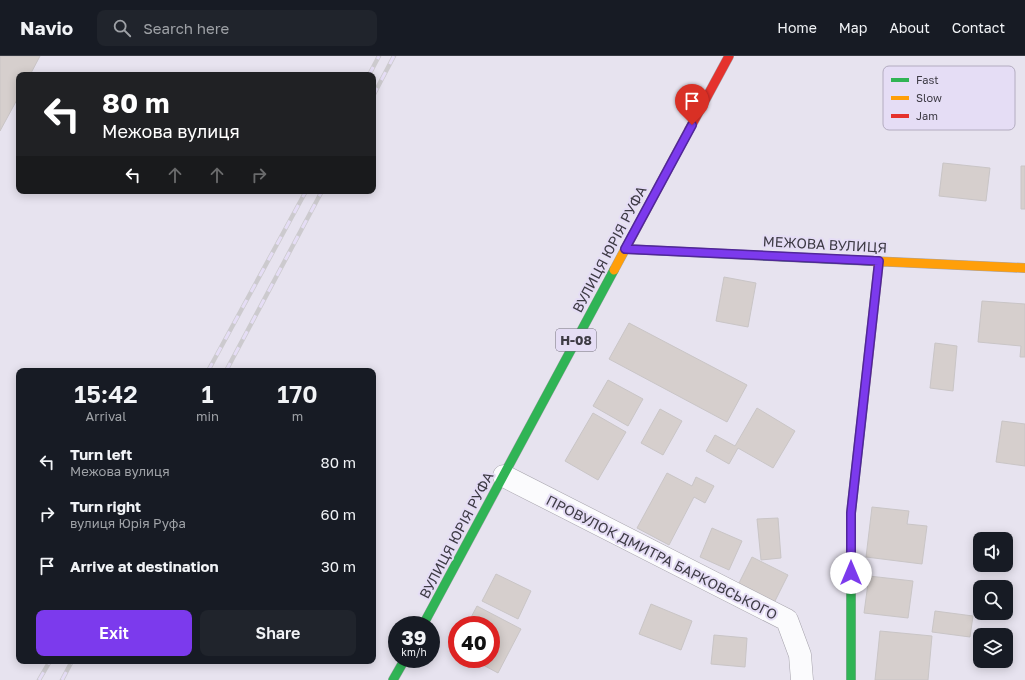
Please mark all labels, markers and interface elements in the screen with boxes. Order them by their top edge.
search box [97,10,377,46]
text: Navio [20,16,73,39]
icon: search [111,17,133,39]
text: Search here [143,19,229,37]
text: Home [777,19,817,36]
text: Map [839,19,867,36]
text: About [889,19,930,36]
text: Contact [952,19,1005,36]
legend [883,66,1015,130]
text: Fast [916,73,939,86]
pin [675,84,709,125]
text: 80 m [102,86,170,119]
icon: left [36,88,88,140]
icon: arrive [681,90,703,112]
text: Slow [916,91,942,104]
text: Jam [916,109,938,122]
text: Межова вулиця [102,120,240,142]
icon: left [122,164,144,186]
icon: ahead [164,164,186,186]
icon: ahead [206,164,228,186]
icon: right [248,164,270,186]
street label: ВУЛИЦЯ ЮРІЯ РУФА [568,182,650,315]
street label: МЕЖОВА ВУЛИЦЯ [762,232,888,256]
road number: Н-08 [556,329,596,351]
text: 15:42 [74,379,138,408]
text: 1 [201,379,214,408]
text: 170 [277,379,318,408]
text: Arrival [86,408,126,424]
text: min [196,408,219,424]
text: m [292,408,303,424]
text: Turn left [70,445,132,463]
icon: left [36,451,58,473]
text: 80 m [321,453,356,471]
text: Межова вулиця [70,463,170,479]
street label: ВУЛИЦЯ ЮРІЯ РУФА [415,468,497,601]
street label: ПРОВУЛОК ДМИТРА БАРКОВСЬКОГО [544,491,780,623]
text: Turn right [70,497,141,515]
icon: right [36,503,58,525]
text: 60 m [321,505,356,523]
text: вулиця Юрія Руфа [70,515,186,531]
map controls [973,532,1013,668]
button: sound [973,532,1013,572]
position arrow [830,552,872,594]
icon: arrive [36,555,58,577]
text: Arrive at destination [70,557,219,575]
text: 30 m [321,557,356,575]
button: search [973,580,1013,620]
button: Exit [36,610,192,656]
button: Share [200,610,356,656]
speed limit sign: 40 [448,616,500,668]
text: 39 [402,625,426,649]
button: layers [973,628,1013,668]
text: km/h [401,646,427,658]

